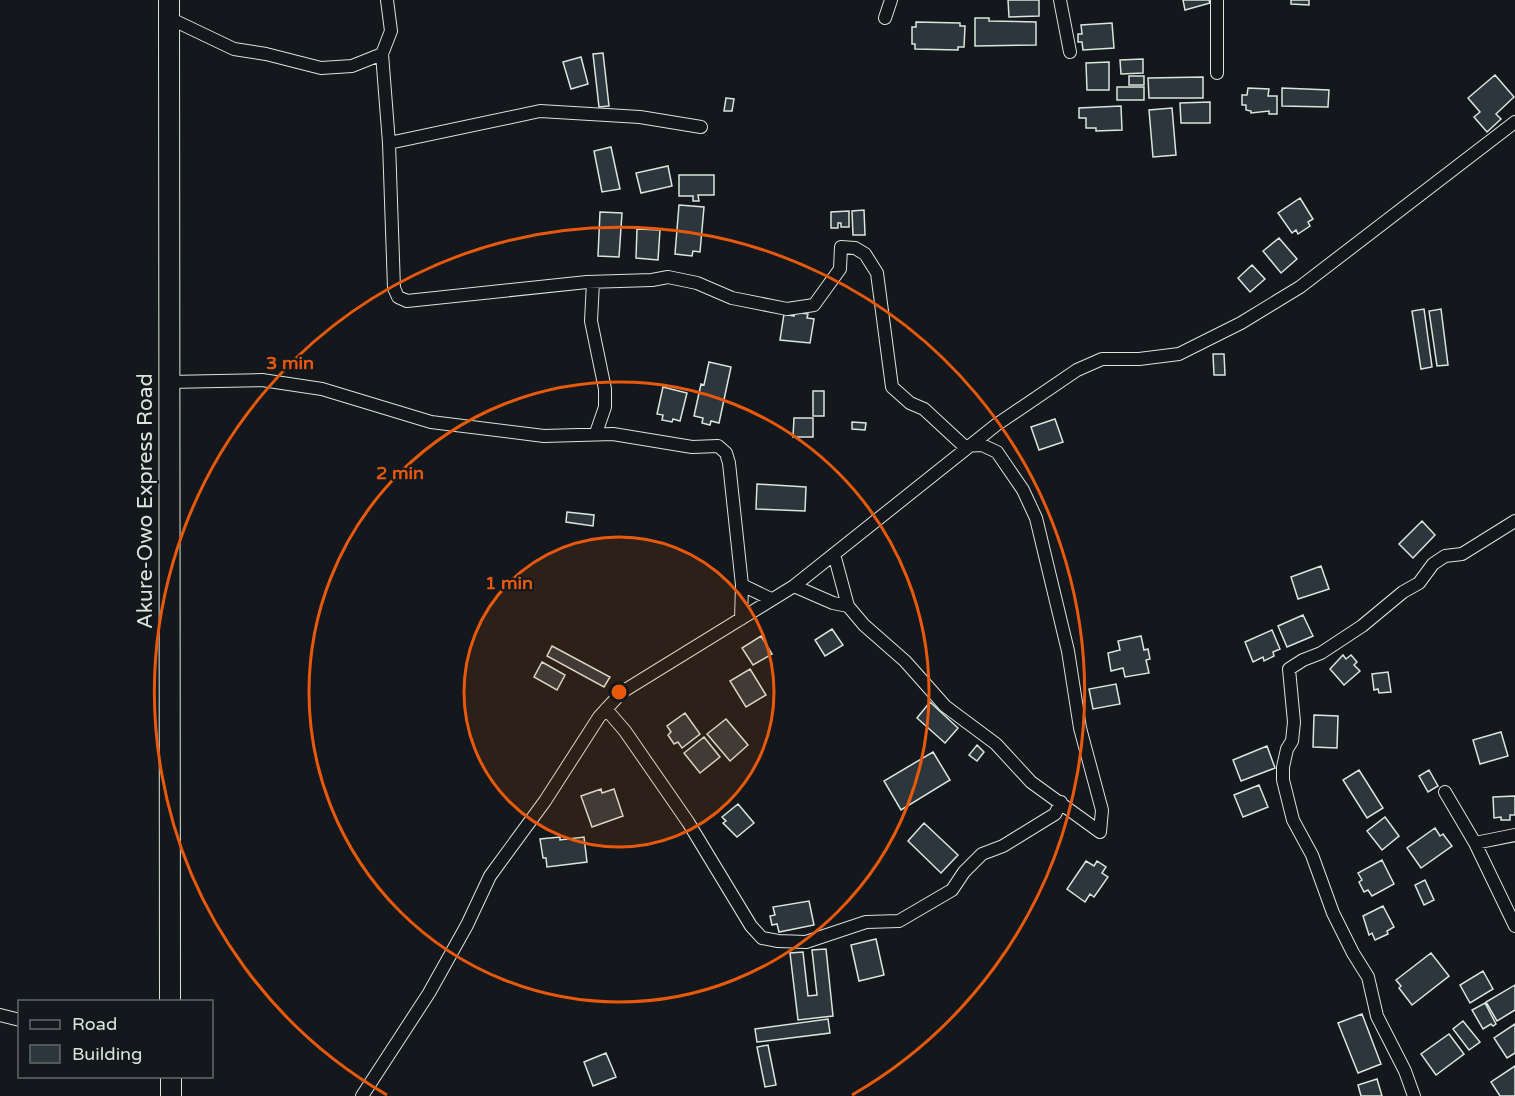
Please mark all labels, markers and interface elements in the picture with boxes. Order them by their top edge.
text: 3 min [266,352,314,374]
street label: Akure-Owo Express Road [133,373,158,629]
text: 2 min [376,462,424,484]
text: 1 min [485,572,533,594]
centre of rings [609,682,629,702]
legend [18,1000,213,1078]
text: Road [72,1013,117,1035]
text: Building [72,1043,142,1065]

